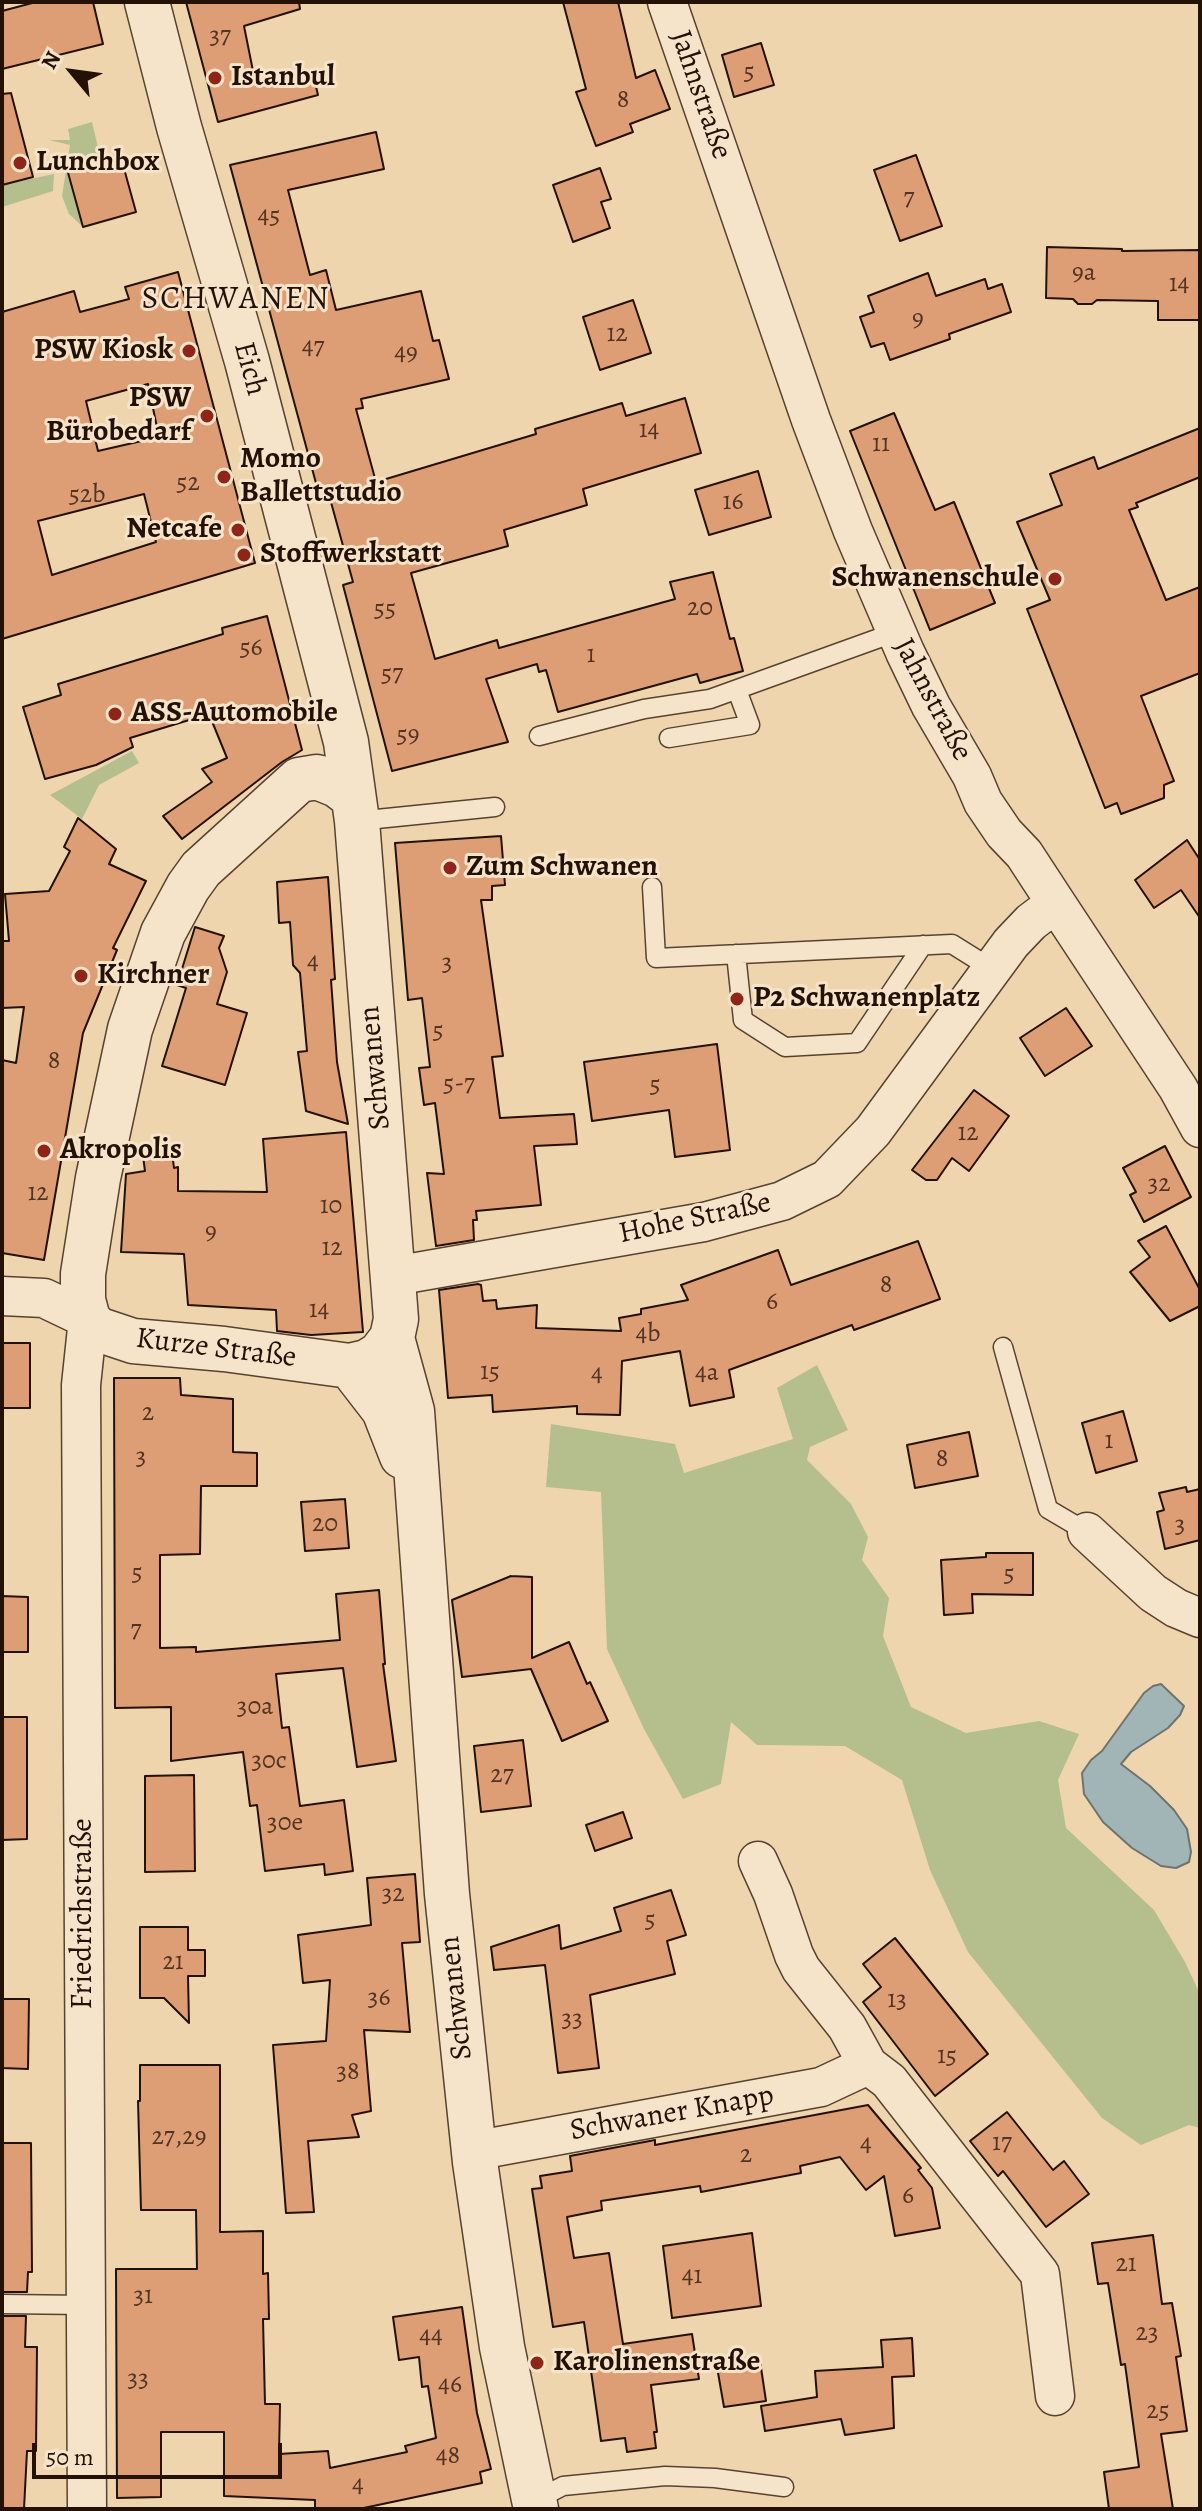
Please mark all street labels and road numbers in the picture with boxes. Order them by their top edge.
street label: Jahnstraße [661,26,739,164]
street label: Eich [225,338,273,400]
street label: Jahnstraße [885,633,979,767]
street label: Schwanen [353,1004,399,1132]
street label: Hohe Straße [616,1185,774,1253]
street label: Kurze Straße [134,1321,298,1377]
street label: Friedrichstraße [66,1818,102,2010]
street label: Schwanen [433,1934,481,2062]
street label: Schwaner Knapp [567,2078,777,2150]

